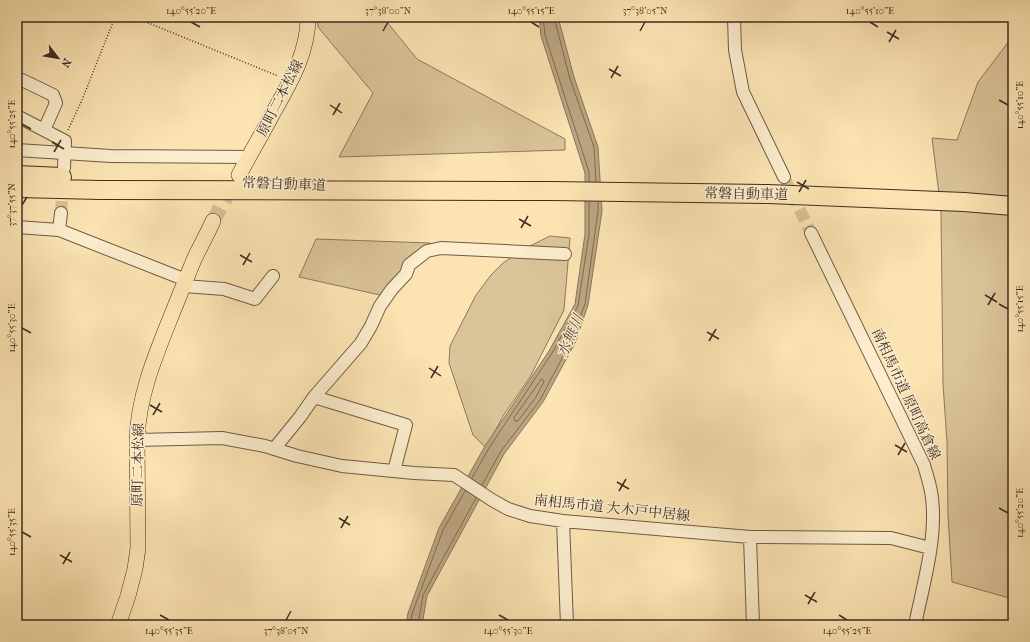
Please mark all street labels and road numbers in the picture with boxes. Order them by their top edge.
street label: 原町二本松線 [253,57,307,139]
street label: 常磐自動車道 [242,174,326,194]
street label: 常磐自動車道 [704,185,788,203]
street label: 南相馬市道 原町高倉線 [868,326,944,462]
street label: 原町二本松線 [129,423,147,507]
street label: 南相馬市道 大木戸中居線 [533,491,691,525]

